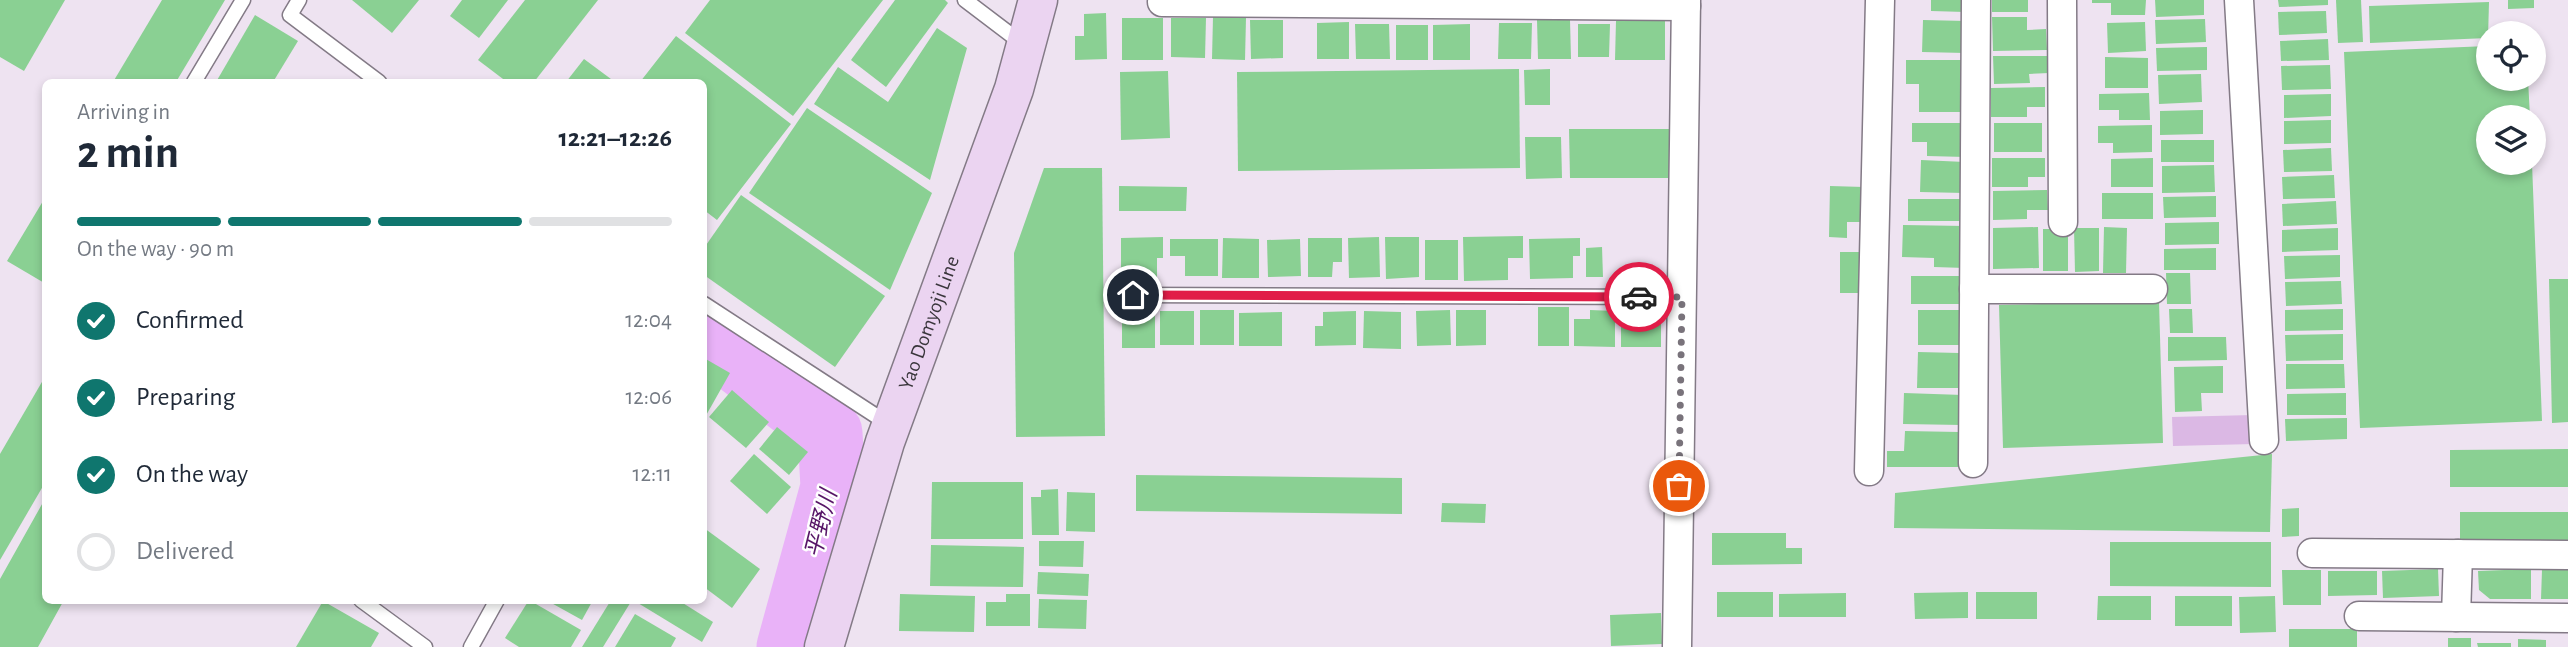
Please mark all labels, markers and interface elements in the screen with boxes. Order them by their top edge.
map controls [2476,21,2546,175]
button: locate [2476,21,2546,91]
text: Arriving in [77,101,170,124]
button: layers [2476,105,2546,175]
text: 12:21–12:26 [558,125,672,151]
text: 2 min [77,130,179,176]
text: On the way · 90 m [77,238,234,261]
street label: Yao Domyoji Line [895,253,963,392]
courier [1604,262,1674,332]
pin [1103,265,1163,325]
icon: home [1114,276,1152,314]
icon: car [1620,278,1658,316]
icon: check [77,302,115,340]
text: Confirmed [136,307,244,333]
text: 12:04 [625,309,672,332]
icon: check [77,379,115,417]
text: Preparing [136,384,235,410]
text: 12:06 [625,386,672,409]
icon: check [77,456,115,494]
pin [1649,456,1709,516]
text: On the way [136,461,248,487]
text: 12:11 [633,463,672,486]
icon: bag [1660,467,1698,505]
water label: 平野川 [802,485,842,560]
text: Delivered [136,538,234,564]

